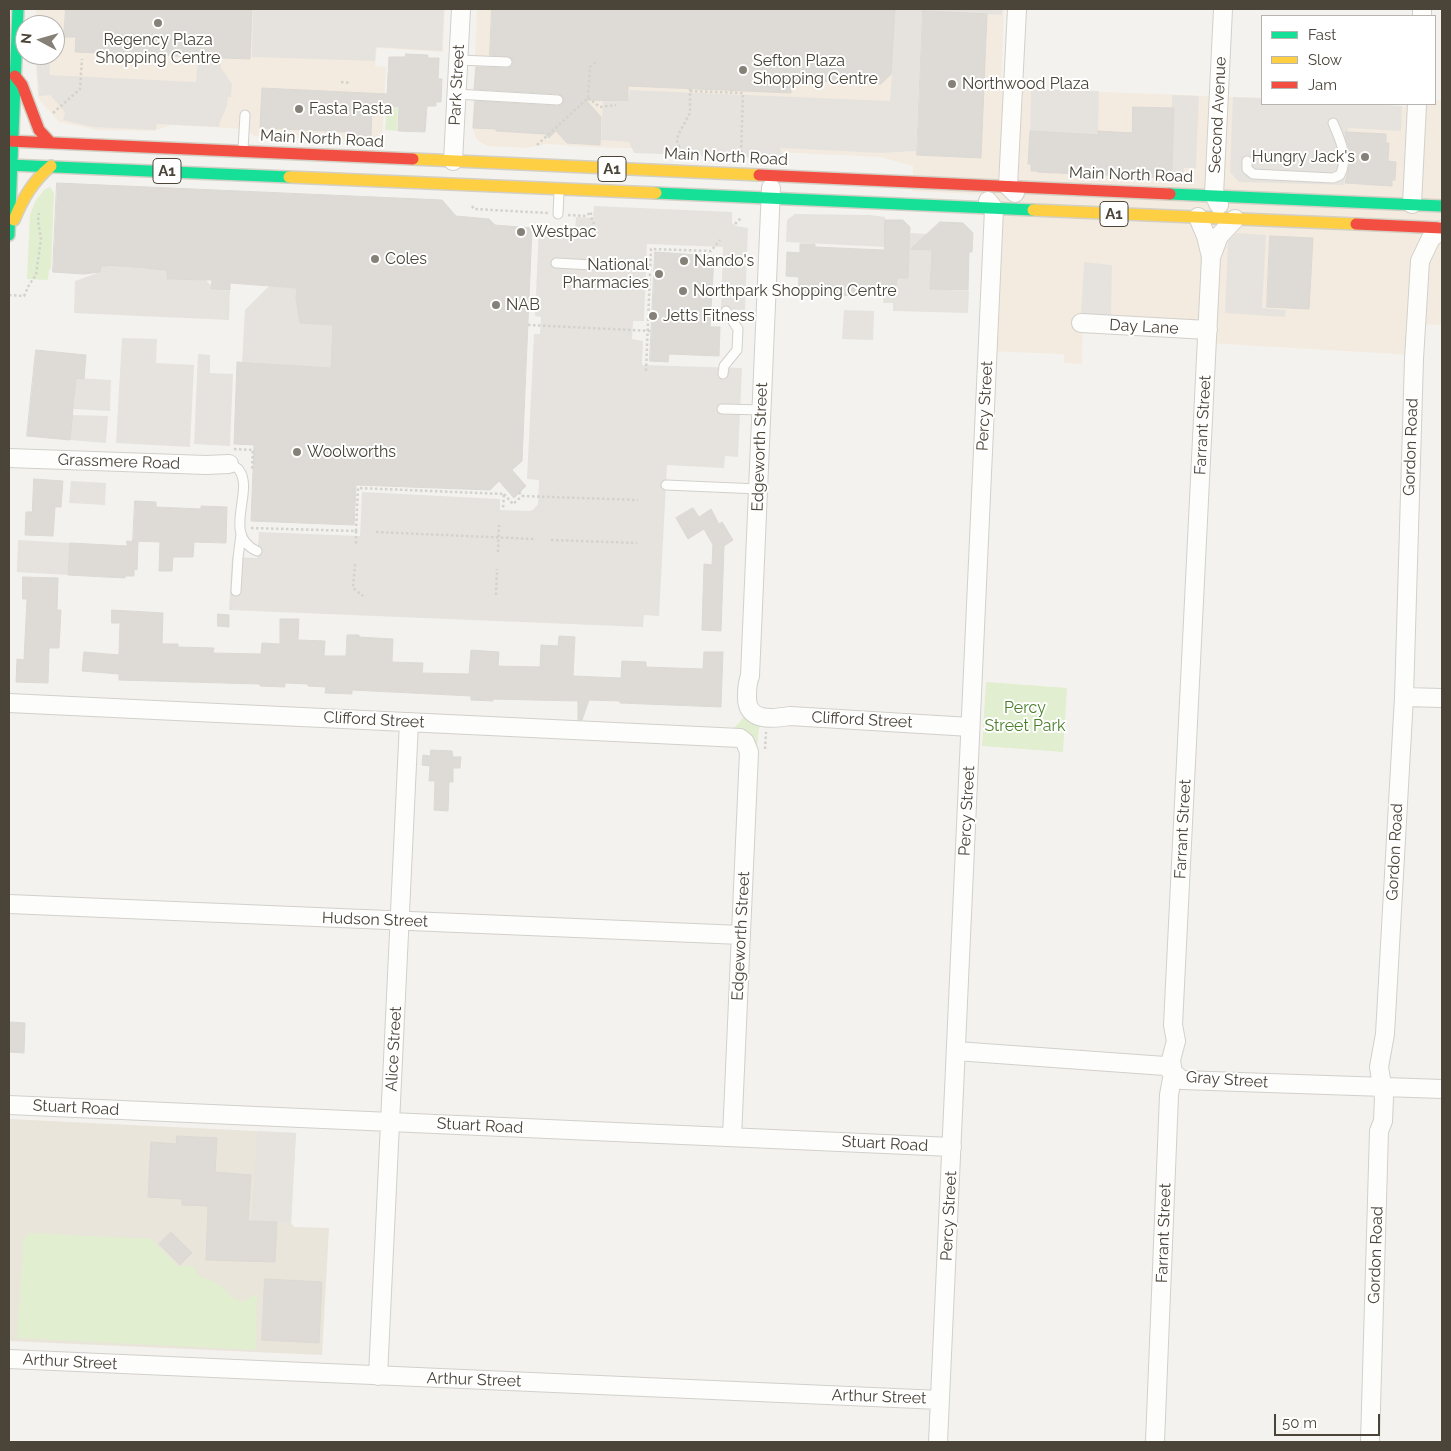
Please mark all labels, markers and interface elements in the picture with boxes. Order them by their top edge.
north arrow [15,15,65,65]
legend [1261,15,1436,105]
marker: Regency Plaza Shopping Centre [152,17,164,29]
text: Fast [1308,26,1336,44]
place label: Regency Plaza Shopping Centre [96,30,220,68]
text: N [18,32,35,45]
street label: Park Street [445,44,469,126]
place label: Sefton Plaza Shopping Centre [753,51,878,89]
text: Slow [1308,51,1342,69]
street label: Second Avenue [1205,56,1231,174]
marker: Sefton Plaza Shopping Centre [737,64,749,76]
place label: Northwood Plaza [962,74,1089,94]
text: Jam [1308,76,1337,94]
marker: Northwood Plaza [946,78,958,90]
place label: Fasta Pasta [309,99,392,119]
marker: Fasta Pasta [293,103,305,115]
street label: Main North Road [260,126,384,152]
street label: Main North Road [664,144,788,170]
place label: Hungry Jack's [1252,147,1355,167]
marker: Hungry Jack's [1359,151,1371,163]
road number: A1 [598,156,626,182]
road number: A1 [153,158,181,184]
street label: Main North Road [1069,163,1193,187]
road number: A1 [1100,202,1128,226]
place label: Westpac [531,222,597,242]
marker: Westpac [515,226,527,238]
place label: Coles [385,249,427,269]
place label: Nando's [694,251,754,271]
marker: Coles [369,253,381,265]
place label: National Pharmacies [563,255,649,293]
marker: Nando's [678,255,690,267]
marker: National Pharmacies [653,268,665,280]
place label: Northpark Shopping Centre [693,281,897,301]
marker: Northpark Shopping Centre [677,285,689,297]
place label: NAB [506,295,540,315]
marker: NAB [490,299,502,311]
place label: Jetts Fitness [663,306,755,326]
marker: Jetts Fitness [647,310,659,322]
street label: Day Lane [1109,316,1179,338]
street label: Percy Street [973,360,997,452]
street label: Farrant Street [1191,375,1215,475]
street label: Edgeworth Street [748,382,772,512]
street label: Gordon Road [1400,398,1422,496]
place label: Woolworths [307,442,396,462]
marker: Woolworths [291,446,303,458]
street label: Grassmere Road [57,450,181,474]
park label: Percy Street Park [984,698,1066,736]
street label: Clifford Street [323,708,425,732]
street label: Clifford Street [811,708,913,732]
street label: Percy Street [955,765,979,857]
street label: Farrant Street [1171,779,1195,879]
street label: Gordon Road [1383,803,1407,901]
street label: Edgeworth Street [728,871,754,1001]
street label: Hudson Street [322,909,428,931]
street label: Alice Street [382,1006,406,1092]
street label: Gray Street [1185,1068,1269,1092]
street label: Stuart Road [32,1096,120,1120]
street label: Stuart Road [436,1114,524,1138]
street label: Stuart Road [841,1132,929,1156]
street label: Percy Street [937,1170,961,1262]
street label: Farrant Street [1153,1183,1175,1283]
street label: Gordon Road [1365,1206,1387,1304]
street label: Arthur Street [22,1350,118,1374]
street label: Arthur Street [426,1369,522,1391]
street label: Arthur Street [831,1386,927,1408]
scale bar [1276,1404,1382,1436]
text: 50 m [1282,1414,1317,1432]

